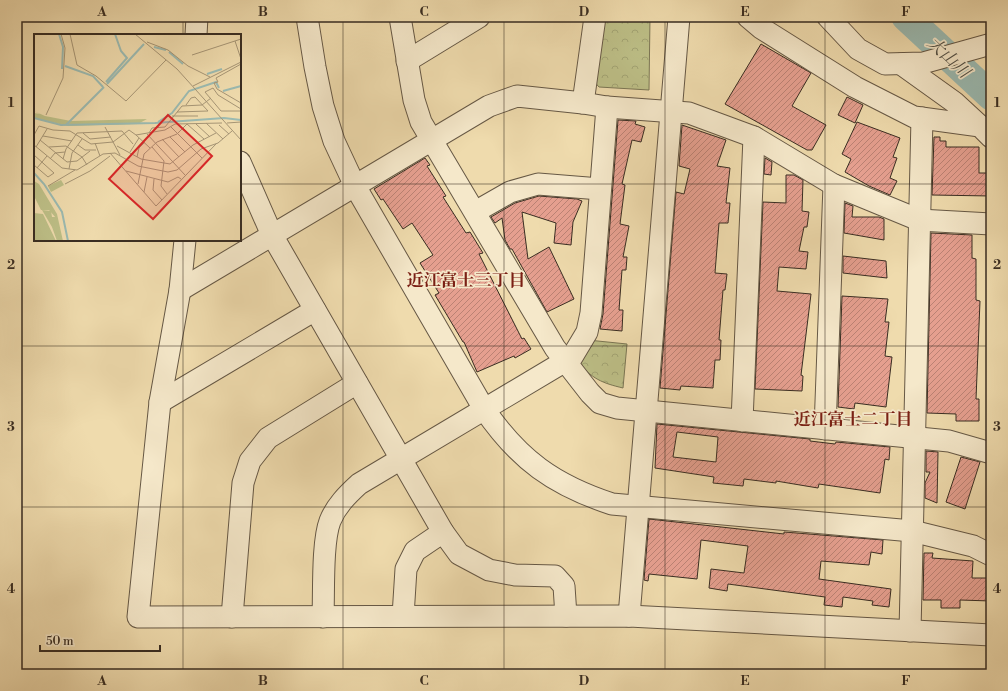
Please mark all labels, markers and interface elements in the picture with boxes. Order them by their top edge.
text: A [96,4,107,20]
text: B [258,4,268,20]
text: C [419,4,429,20]
text: D [579,4,589,20]
text: E [740,4,750,20]
text: F [901,4,911,20]
water label: 大山川 [922,32,976,85]
inset map [34,34,241,241]
text: 1 [8,95,15,111]
text: 1 [994,95,1001,111]
text: 2 [7,257,15,273]
text: 2 [993,257,1001,273]
district label: 近江富士三丁目 [407,270,526,292]
district label: 近江富士二丁目 [794,409,913,431]
text: 3 [7,419,15,435]
text: 3 [993,419,1001,435]
text: 4 [7,581,16,597]
text: 4 [993,581,1002,597]
scale bar [40,627,160,653]
text: 50 m [46,634,74,649]
text: A [96,673,107,689]
text: B [258,673,268,689]
text: C [419,673,429,689]
text: D [579,673,589,689]
text: E [740,673,750,689]
text: F [901,673,911,689]

